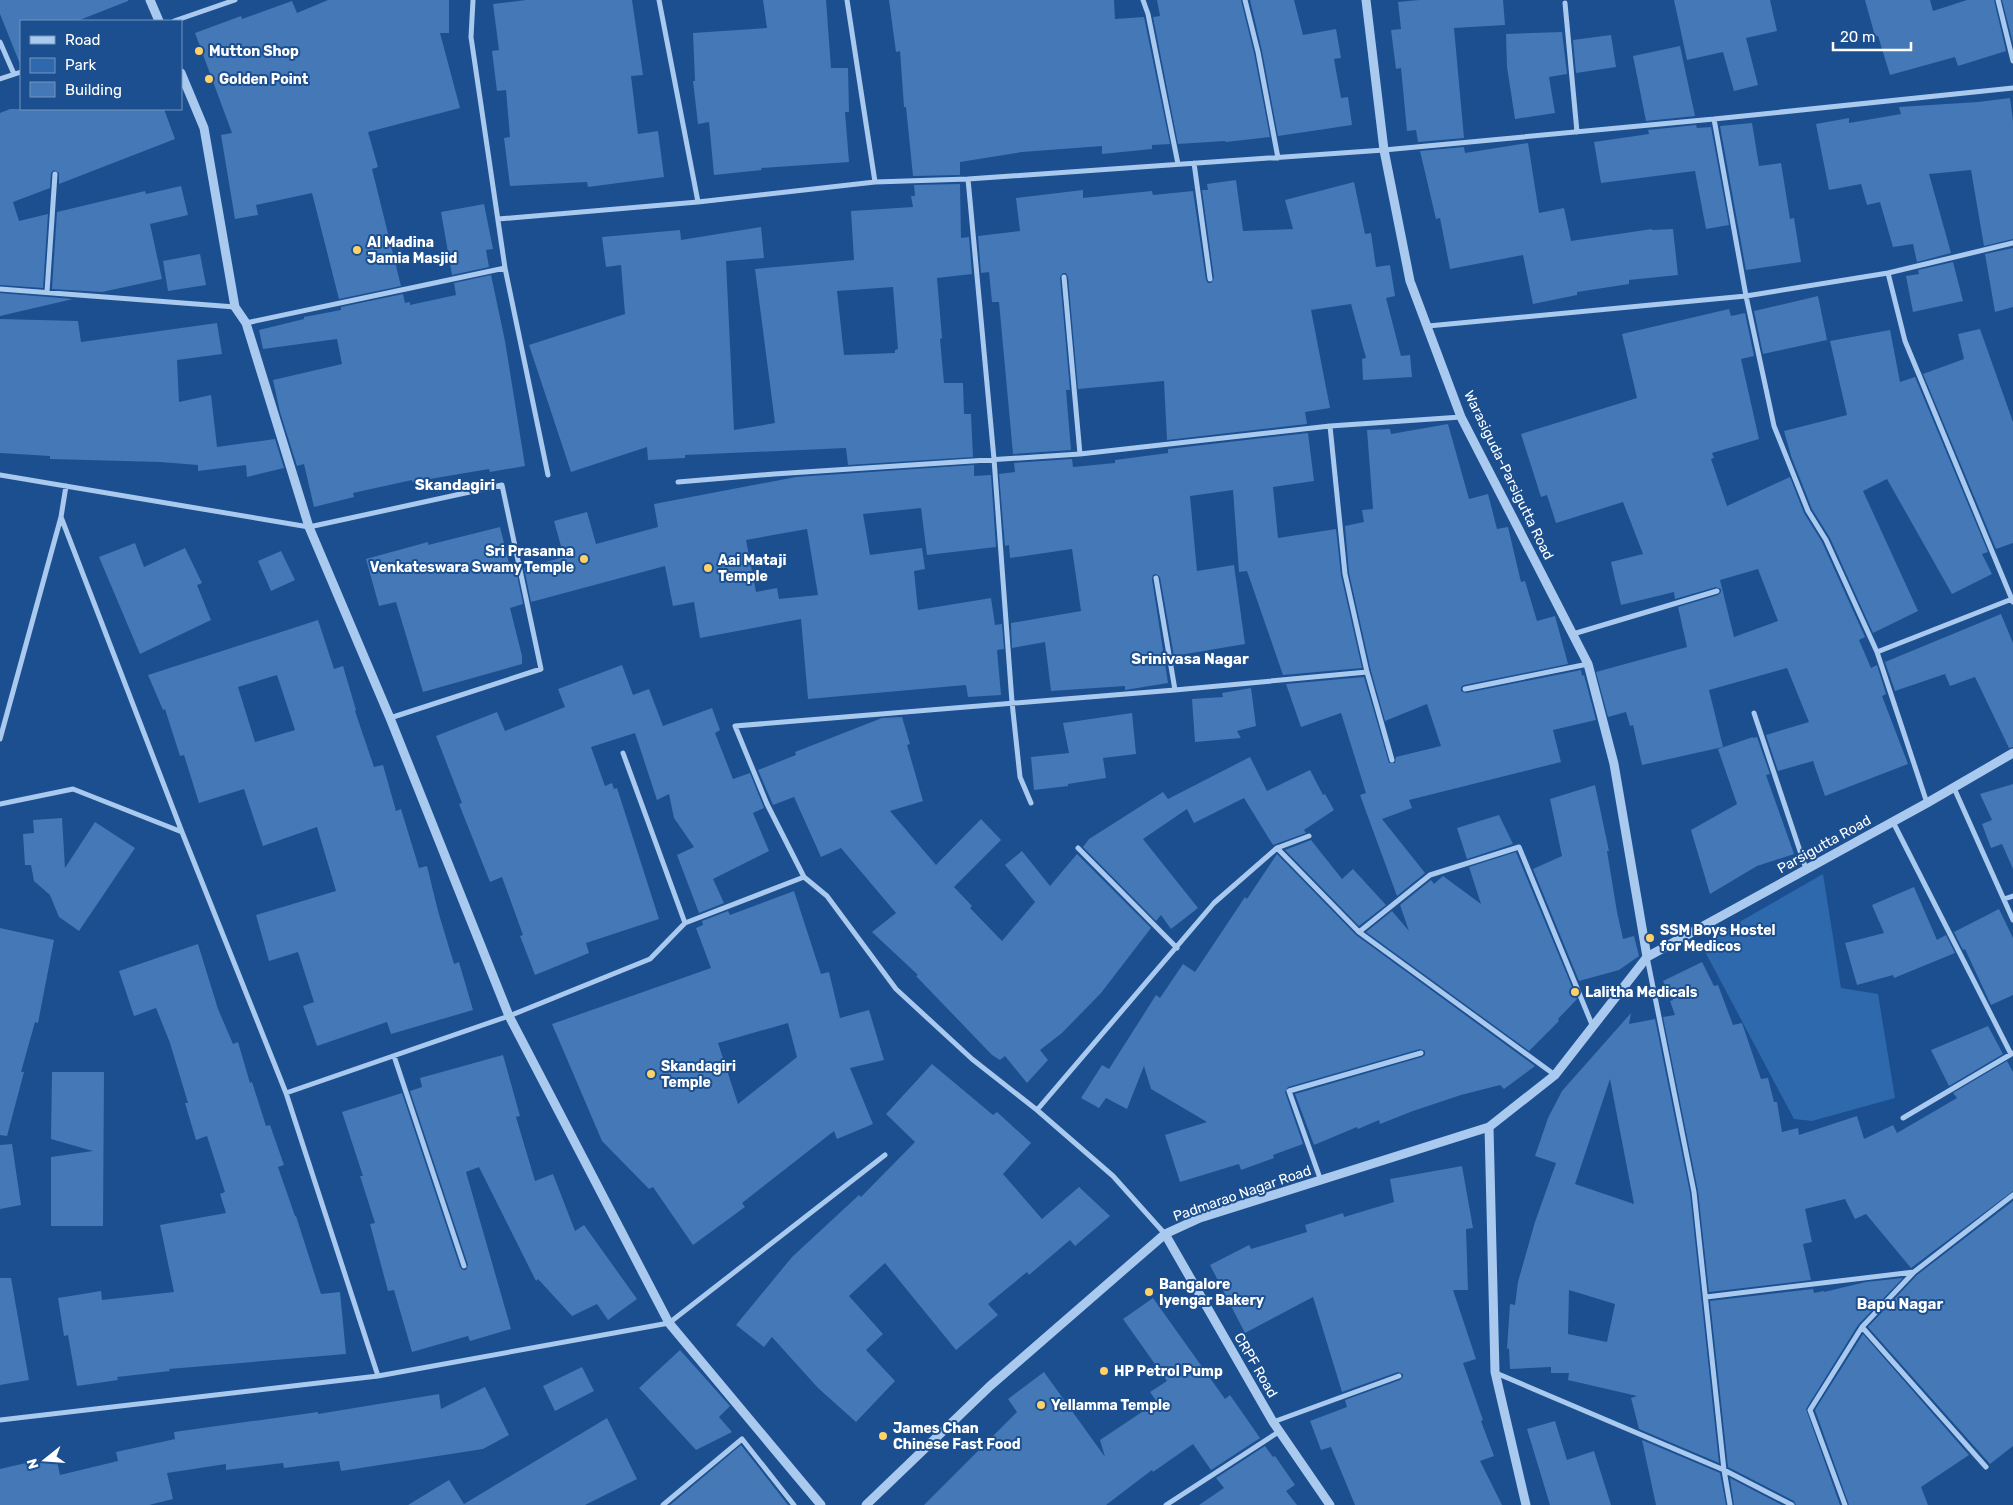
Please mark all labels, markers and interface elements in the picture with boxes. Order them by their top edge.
legend [20,20,182,110]
scale bar [1833,20,1910,52]
text: 20 m [1840,28,1875,46]
text: Road [65,31,101,49]
place label: Mutton Shop [209,43,299,60]
marker: Mutton Shop [193,45,205,57]
text: Park [65,56,96,74]
place label: Golden Point [219,71,309,88]
marker: Golden Point [203,73,215,85]
text: Building [65,81,122,99]
place label: Al Madina Jamia Masjid [367,234,458,267]
marker: Al Madina Jamia Masjid [351,244,363,256]
street label: Warasiguda-Parsigutta Road [1460,388,1557,563]
district label: Skandagiri [415,476,495,494]
place label: Sri Prasanna Venkateswara Swamy Temple [370,543,574,576]
place label: Aai Mataji Temple [718,552,787,585]
marker: Sri Prasanna Venkateswara Swamy Temple [578,553,590,565]
marker: Aai Mataji Temple [702,562,714,574]
district label: Srinivasa Nagar [1131,650,1249,668]
street label: Parsigutta Road [1774,812,1874,877]
place label: SSM Boys Hostel for Medicos [1660,922,1776,955]
marker: SSM Boys Hostel for Medicos [1644,932,1656,944]
place label: Lalitha Medicals [1585,984,1698,1001]
marker: Lalitha Medicals [1569,986,1581,998]
place label: Skandagiri Temple [661,1058,736,1091]
marker: Skandagiri Temple [645,1068,657,1080]
street label: Padmarao Nagar Road [1171,1162,1313,1225]
place label: Bangalore Iyengar Bakery [1159,1276,1265,1309]
marker: Bangalore Iyengar Bakery [1143,1286,1155,1298]
district label: Bapu Nagar [1857,1295,1943,1313]
street label: CRPF Road [1230,1330,1281,1401]
place label: HP Petrol Pump [1114,1363,1223,1380]
marker: HP Petrol Pump [1098,1365,1110,1377]
place label: Yellamma Temple [1051,1397,1170,1414]
marker: Yellamma Temple [1035,1399,1047,1411]
place label: James Chan Chinese Fast Food [893,1420,1021,1453]
marker: James Chan Chinese Fast Food [877,1430,889,1442]
north arrow [20,1435,70,1485]
text: N [23,1456,43,1471]

